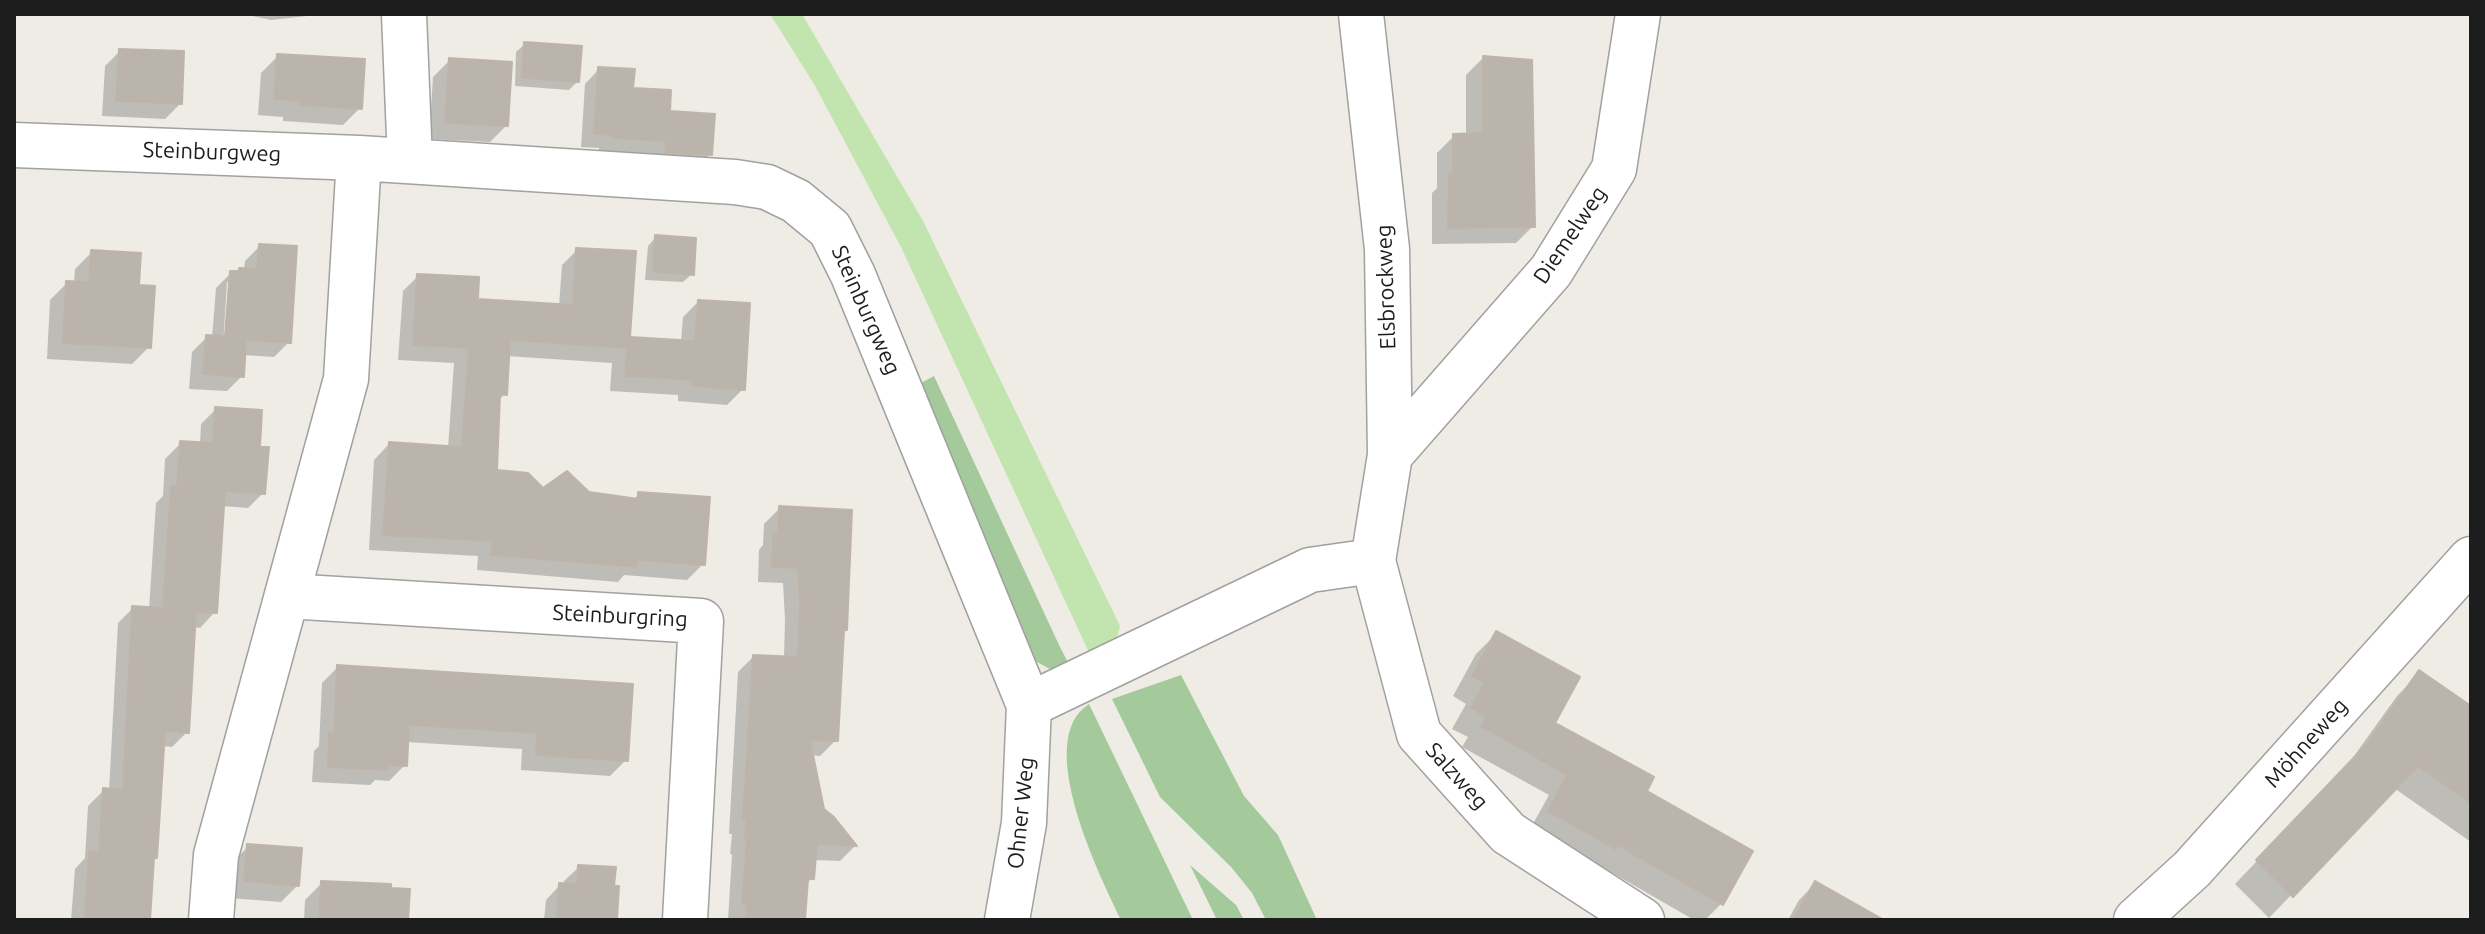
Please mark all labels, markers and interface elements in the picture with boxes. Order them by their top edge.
street label: Steinburgweg [142,136,282,168]
street label: Diemelweg [1528,181,1612,289]
street label: Elsbrockweg [1371,224,1401,350]
street label: Steinburgweg [826,241,906,379]
street label: Steinburgring [552,599,688,633]
street label: Möhneweg [2259,693,2353,793]
street label: Salzweg [1420,737,1494,815]
street label: Ohner Weg [1002,756,1040,870]

